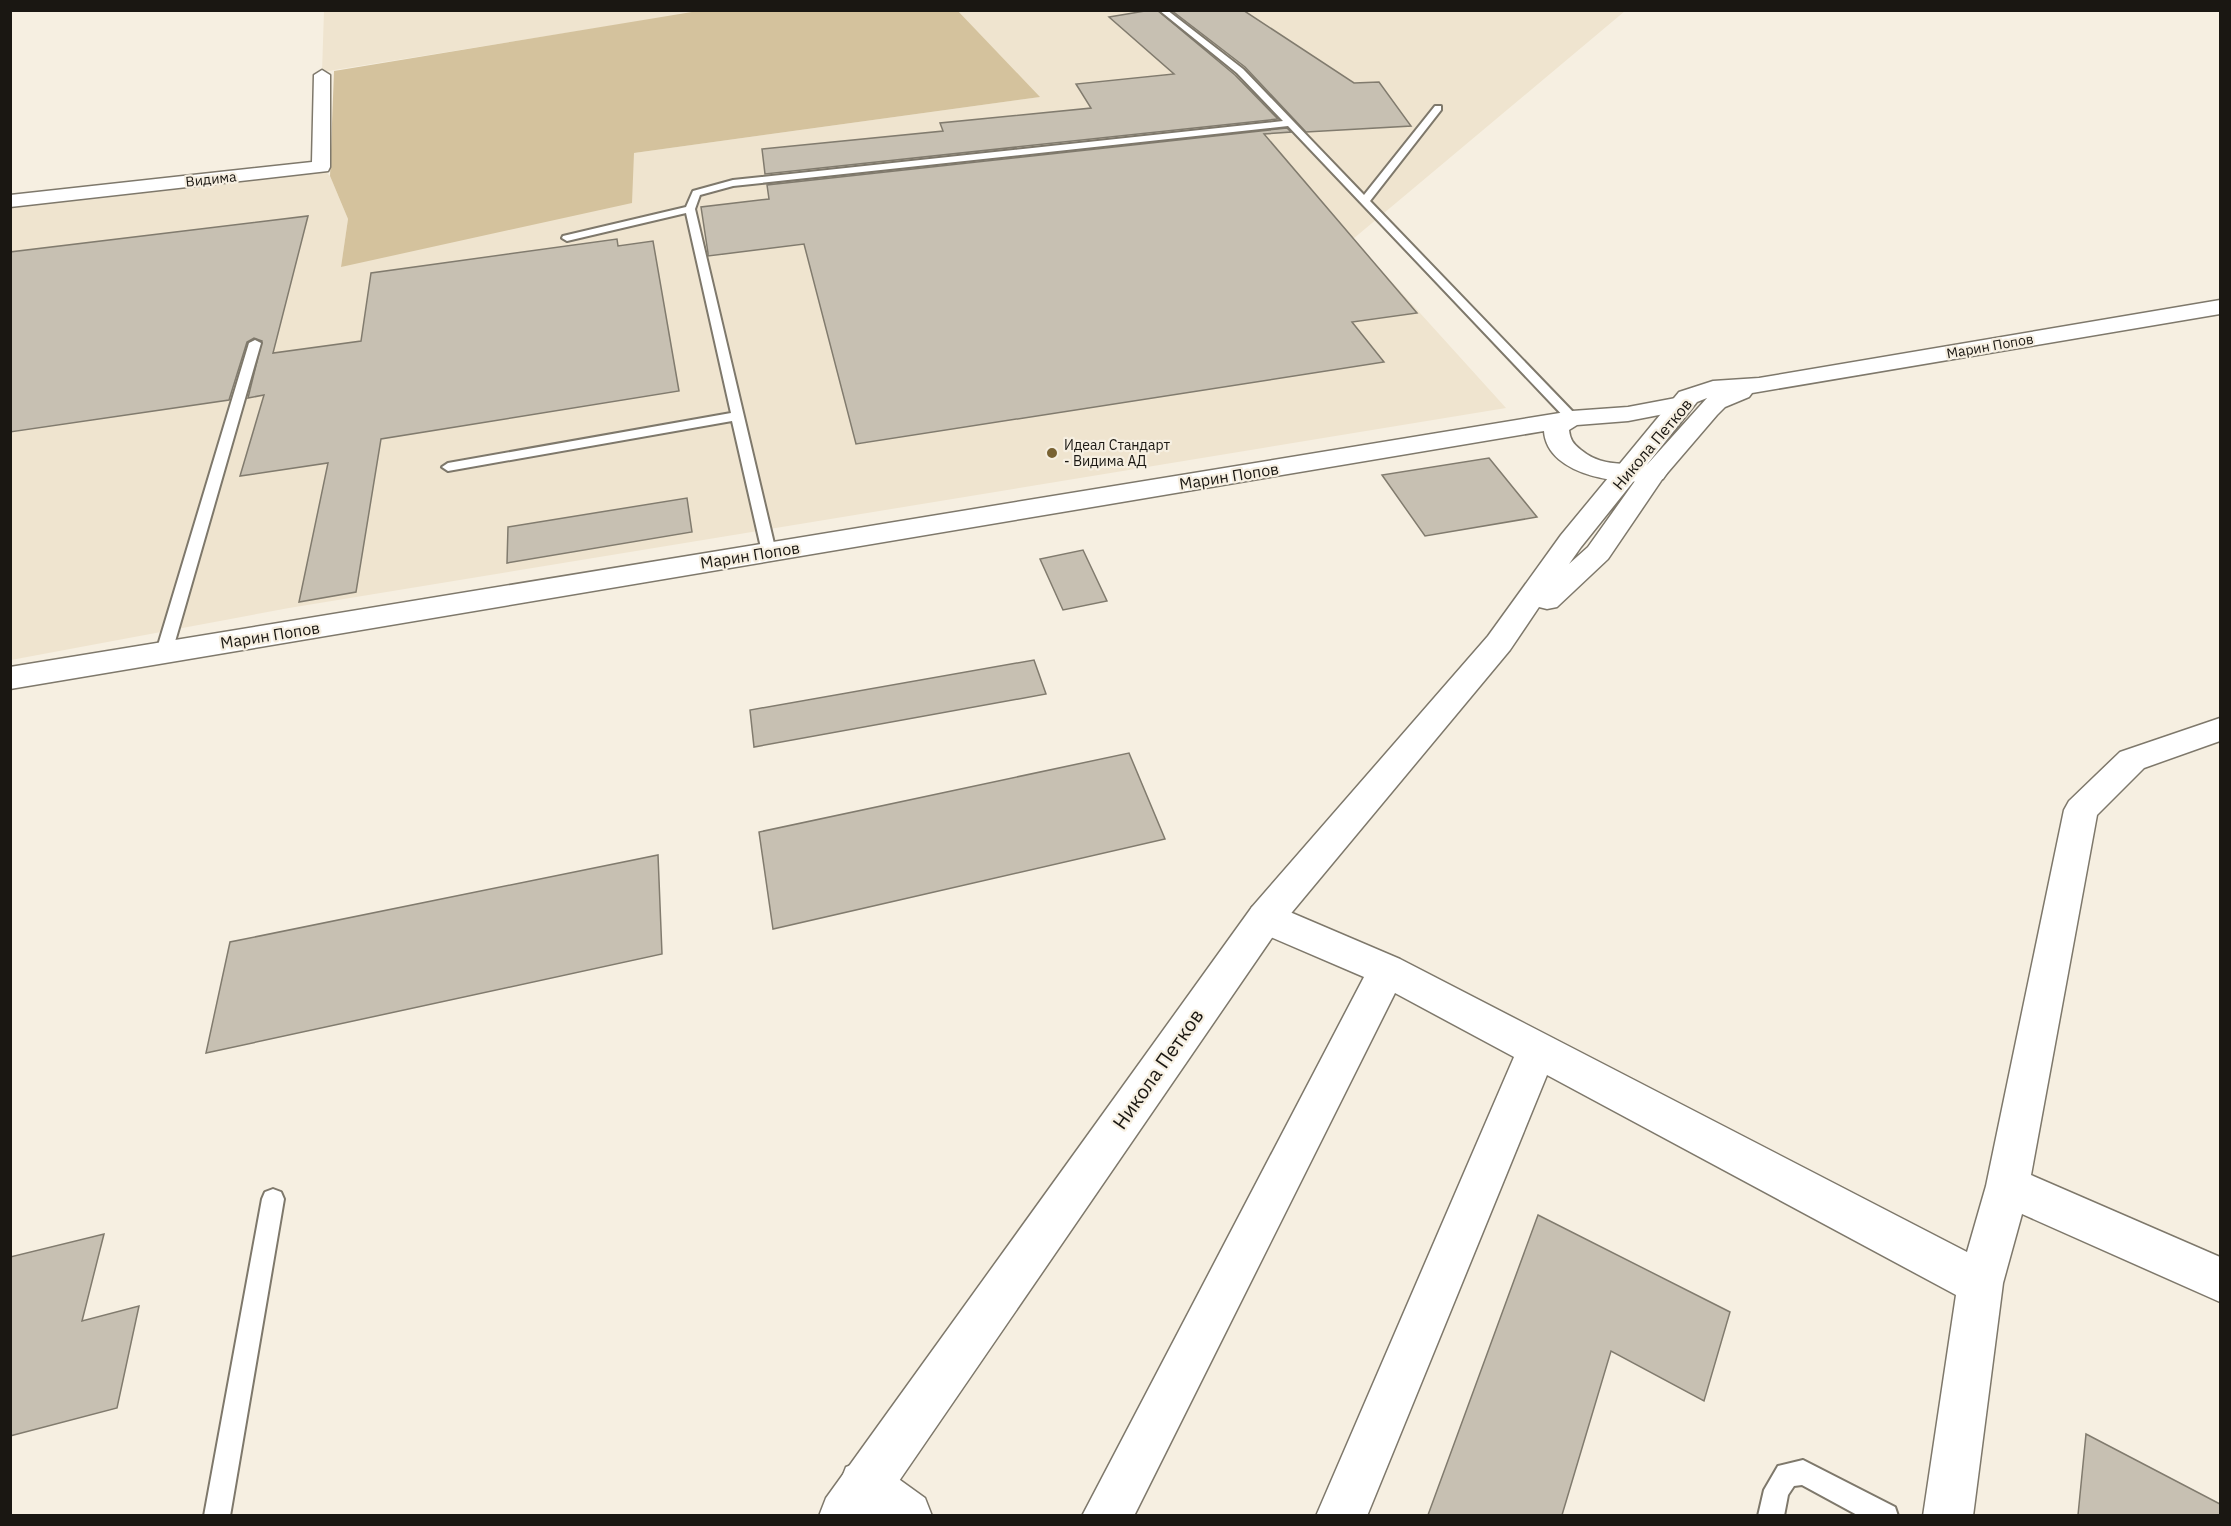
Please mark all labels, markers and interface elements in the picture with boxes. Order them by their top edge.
street label: Видима [185,167,238,191]
street label: Марин Попов [1945,330,2035,362]
street label: Никола Петков [1608,394,1696,494]
place label: Идеал Стандарт - Видима АД [1064,436,1170,470]
marker: Идеал Стандарт - Видима АД [1045,446,1059,460]
street label: Марин Попов [1178,458,1280,494]
street label: Марин Попов [699,537,801,573]
street label: Марин Попов [219,617,321,653]
street label: Никола Петков [1106,1003,1209,1134]

